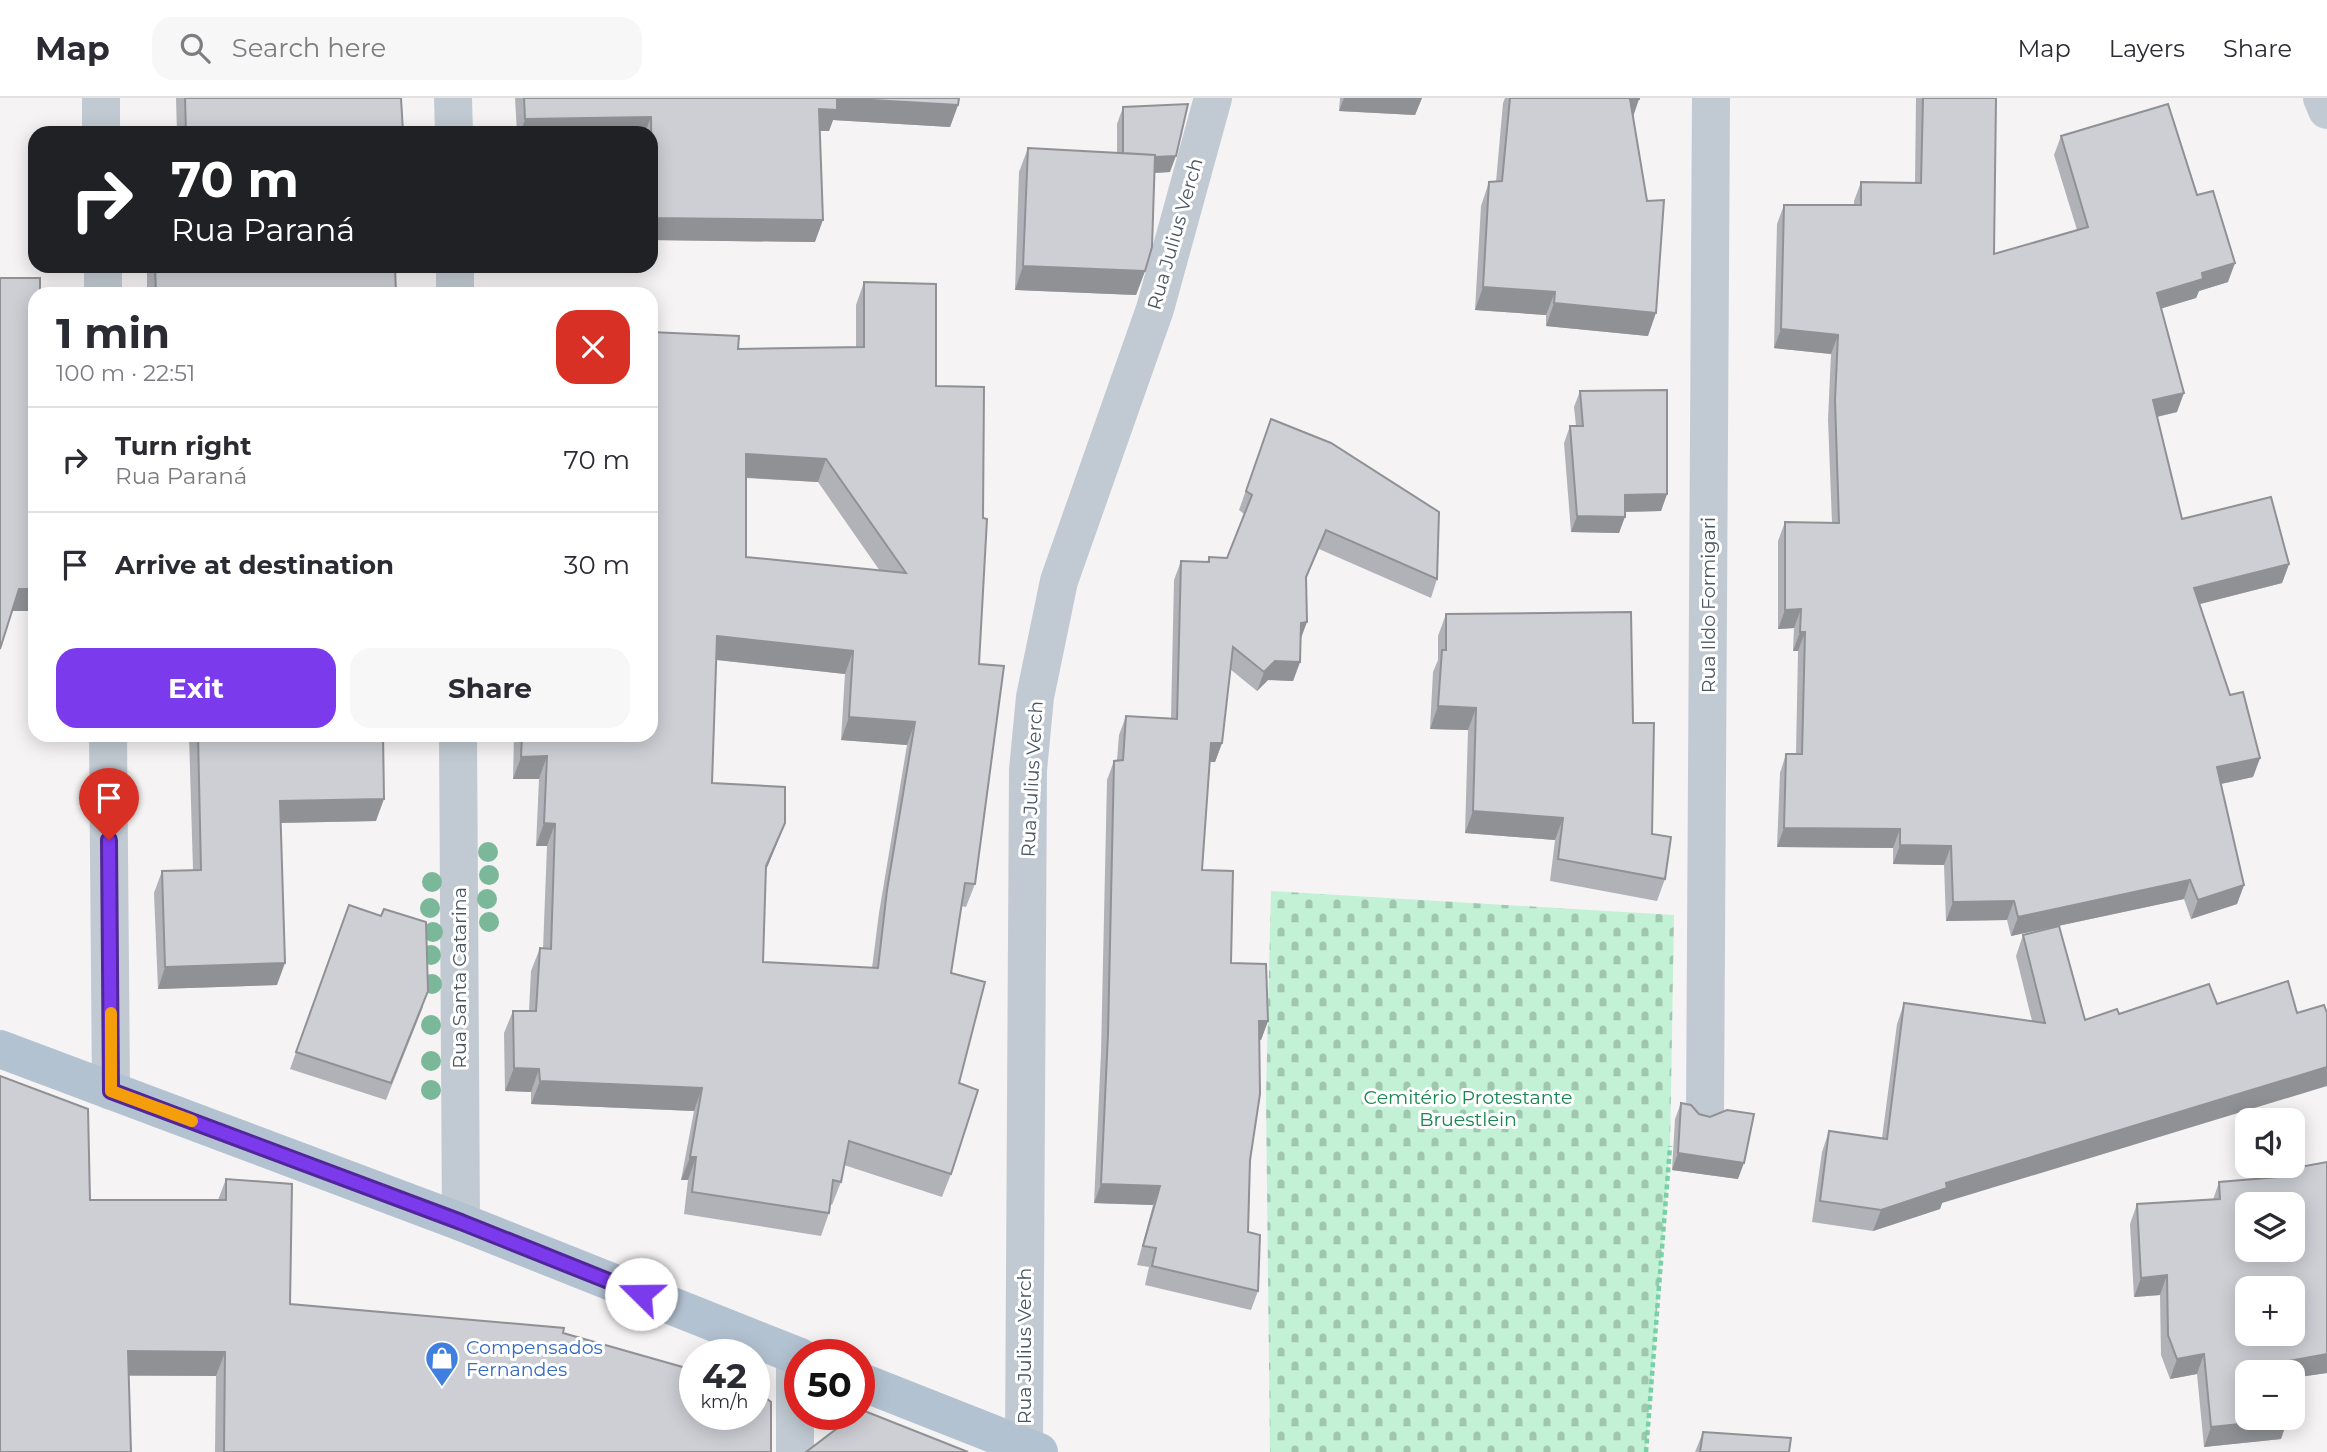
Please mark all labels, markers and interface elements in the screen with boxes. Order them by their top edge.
search box [152,17,642,80]
text: Map [35,28,110,68]
icon: search [176,29,214,67]
text: Search here [232,32,386,64]
text: Map [2017,34,2071,63]
text: Layers [2109,34,2185,63]
text: Share [2223,34,2292,63]
text: 70 m [171,150,299,209]
icon: right [56,154,147,245]
street label: Rua Julius Verch [1142,156,1208,312]
text: Rua Paraná [171,210,355,249]
text: 1 min [56,307,170,359]
button: close [556,310,630,384]
text: 100 m · 22:51 [56,359,195,387]
text: Turn right [115,430,251,462]
icon: right [56,441,94,479]
text: 70 m [564,444,630,476]
text: Rua Paraná [115,462,247,490]
street label: Rua Ildo Formigari [1697,517,1720,693]
icon: arrive [56,546,94,584]
text: Arrive at destination [115,549,394,581]
text: 30 m [564,549,630,581]
button: Exit [56,648,336,728]
button: Share [350,648,630,728]
street label: Rua Julius Verch [1016,700,1048,858]
pin [79,768,139,840]
icon: arrive [90,779,128,817]
street label: Rua Santa Catarina [448,887,471,1069]
park label: Cemitério Protestante Bruestlein [1364,1086,1572,1131]
map controls [2235,1108,2305,1430]
button: sound [2235,1108,2305,1178]
button: layers [2235,1192,2305,1262]
position arrow [604,1257,678,1331]
street label: Rua Julius Verch [1013,1268,1036,1424]
button: + [2235,1276,2305,1346]
place label: Compensados Fernandes [466,1336,603,1381]
shop icon: Compensados Fernandes [423,1339,461,1388]
speed limit sign: 50 [784,1339,875,1430]
text: 42 [702,1354,747,1397]
button: − [2235,1360,2305,1430]
text: km/h [700,1391,749,1413]

